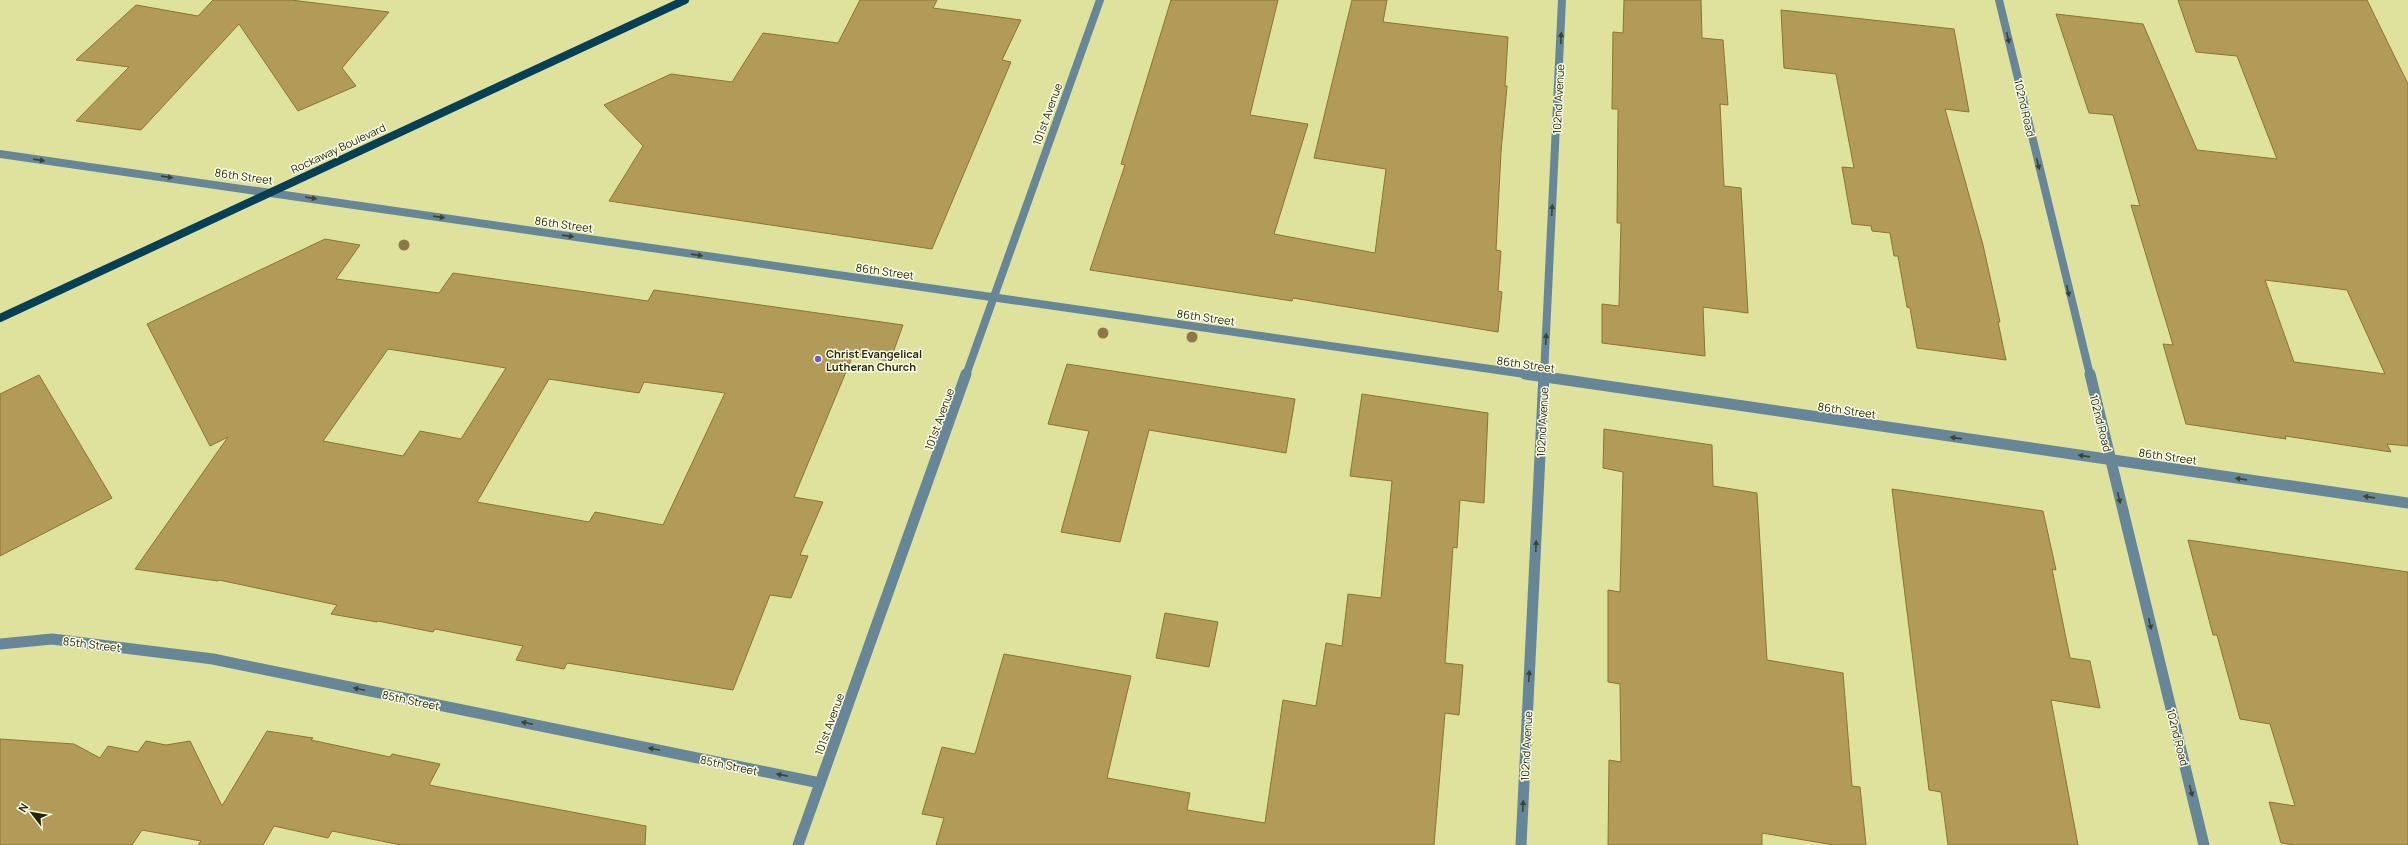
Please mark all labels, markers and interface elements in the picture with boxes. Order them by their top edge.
one-way arrow [1557,32,1564,44]
one-way arrow [2005,32,2011,44]
street label: 102nd Avenue [1549,63,1567,134]
street label: 102nd Road [2011,78,2039,138]
street label: 101st Avenue [1029,80,1065,147]
street label: Rockaway Boulevard [288,119,388,177]
one-way arrow [33,157,45,163]
one-way arrow [2036,158,2042,171]
street label: 86th Street [214,164,274,188]
one-way arrow [161,174,174,180]
one-way arrow [305,195,317,201]
one-way arrow [1549,203,1555,216]
street label: 86th Street [534,212,594,236]
one-way arrow [433,214,445,220]
one-way arrow [562,233,574,239]
one-way arrow [691,252,703,258]
street label: 86th Street [855,259,915,283]
one-way arrow [2066,285,2072,297]
street label: 86th Street [1176,305,1236,329]
one-way arrow [1542,333,1549,345]
place label: Christ Evangelical Lutheran Church [826,346,922,374]
street label: 86th Street [1496,352,1556,376]
marker: Christ Evangelical Lutheran Church [813,354,823,364]
street label: 101st Avenue [921,385,957,452]
street label: 102nd Avenue [1533,386,1551,457]
street label: 102nd Road [2087,393,2115,453]
street label: 86th Street [1817,398,1877,422]
one-way arrow [1950,435,1962,441]
street label: 86th Street [2138,444,2198,468]
one-way arrow [2078,453,2090,459]
one-way arrow [2235,476,2247,482]
one-way arrow [2117,491,2123,504]
one-way arrow [2363,494,2375,500]
one-way arrow [1532,540,1539,552]
one-way arrow [2148,618,2154,630]
street label: 85th Street [62,633,122,655]
one-way arrow [1526,670,1533,682]
one-way arrow [352,685,365,691]
street label: 85th Street [381,687,441,713]
street label: 101st Avenue [811,690,847,757]
street label: 102nd Road [2164,707,2192,767]
street label: 102nd Avenue [1517,710,1535,781]
one-way arrow [521,720,533,726]
one-way arrow [648,746,661,752]
street label: 85th Street [699,752,759,778]
one-way arrow [776,772,788,778]
one-way arrow [2188,785,2194,797]
north arrow [12,793,52,833]
text: N [15,800,32,815]
one-way arrow [1520,800,1527,812]

